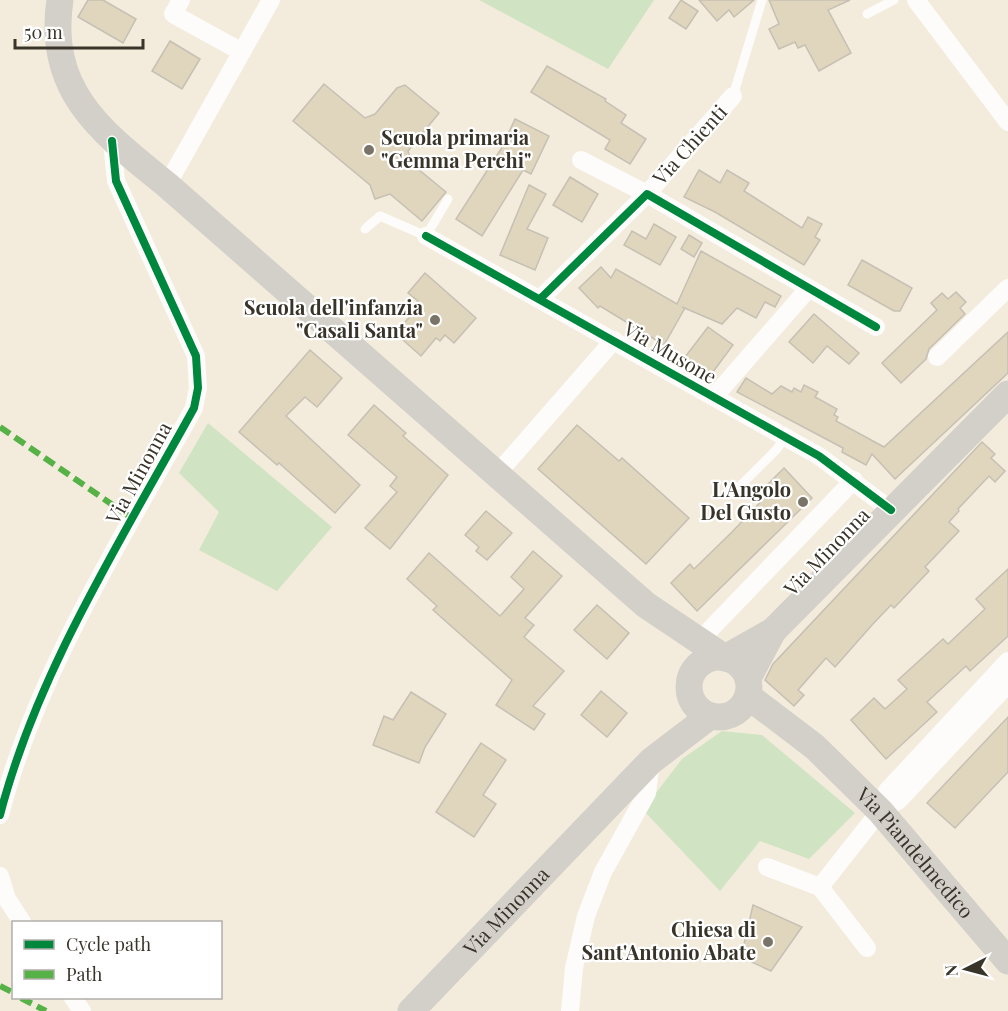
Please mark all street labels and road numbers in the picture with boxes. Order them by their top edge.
street label: Via Chienti [645,98,732,191]
street label: Via Musone [618,314,722,389]
street label: Via Minonna [98,416,177,529]
street label: Via Minonna [776,501,875,602]
street label: Via Piandelmedico [851,780,981,923]
street label: Via Minonna [456,860,554,961]

